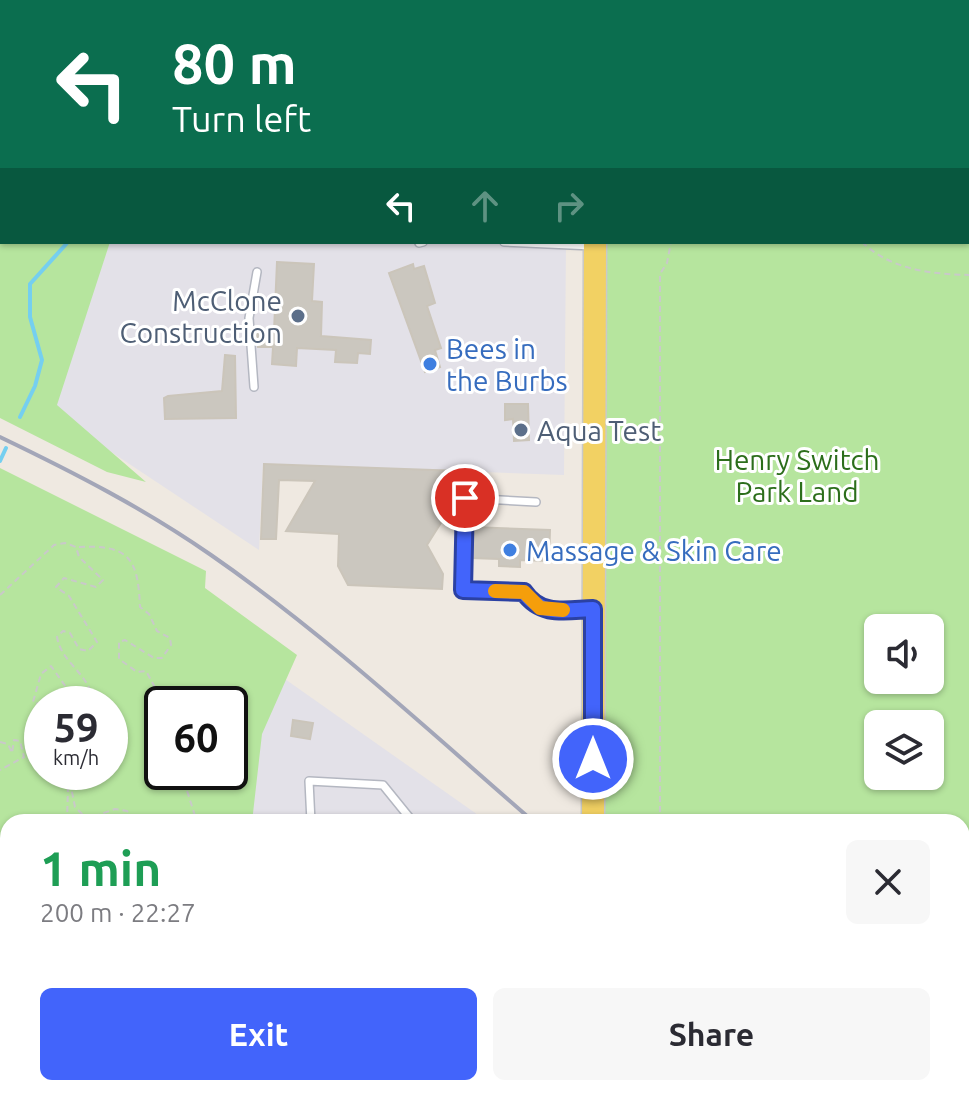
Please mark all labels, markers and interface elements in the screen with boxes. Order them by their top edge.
icon: left [40,32,144,136]
text: 80 m [172,32,297,95]
text: Turn left [172,98,311,139]
icon: left [379,184,423,228]
icon: ahead [463,184,507,228]
icon: right [547,184,591,228]
place label: McClone Construction [120,285,282,348]
marker: McClone Construction [289,307,307,325]
place label: Bees in the Burbs [446,333,568,396]
marker: Bees in the Burbs [421,355,439,373]
place label: Aqua Test [537,415,661,446]
marker: Aqua Test [512,421,530,439]
park label: Henry Switch Park Land [714,444,880,507]
pin [431,464,499,532]
icon: arrive [443,476,487,520]
place label: Massage & Skin Care [526,535,782,566]
marker: Massage & Skin Care [501,541,519,559]
map controls [864,614,944,790]
button: sound [864,614,944,694]
speed limit sign: 60 [144,686,248,790]
text: 59 [53,705,99,750]
button: layers [864,710,944,790]
position arrow [551,717,635,801]
text: km/h [53,746,99,769]
button: close [846,840,930,924]
text: 1 min [40,841,161,895]
text: 200 m · 22:27 [40,898,196,927]
button: Exit [40,988,477,1080]
button: Share [493,988,930,1080]

